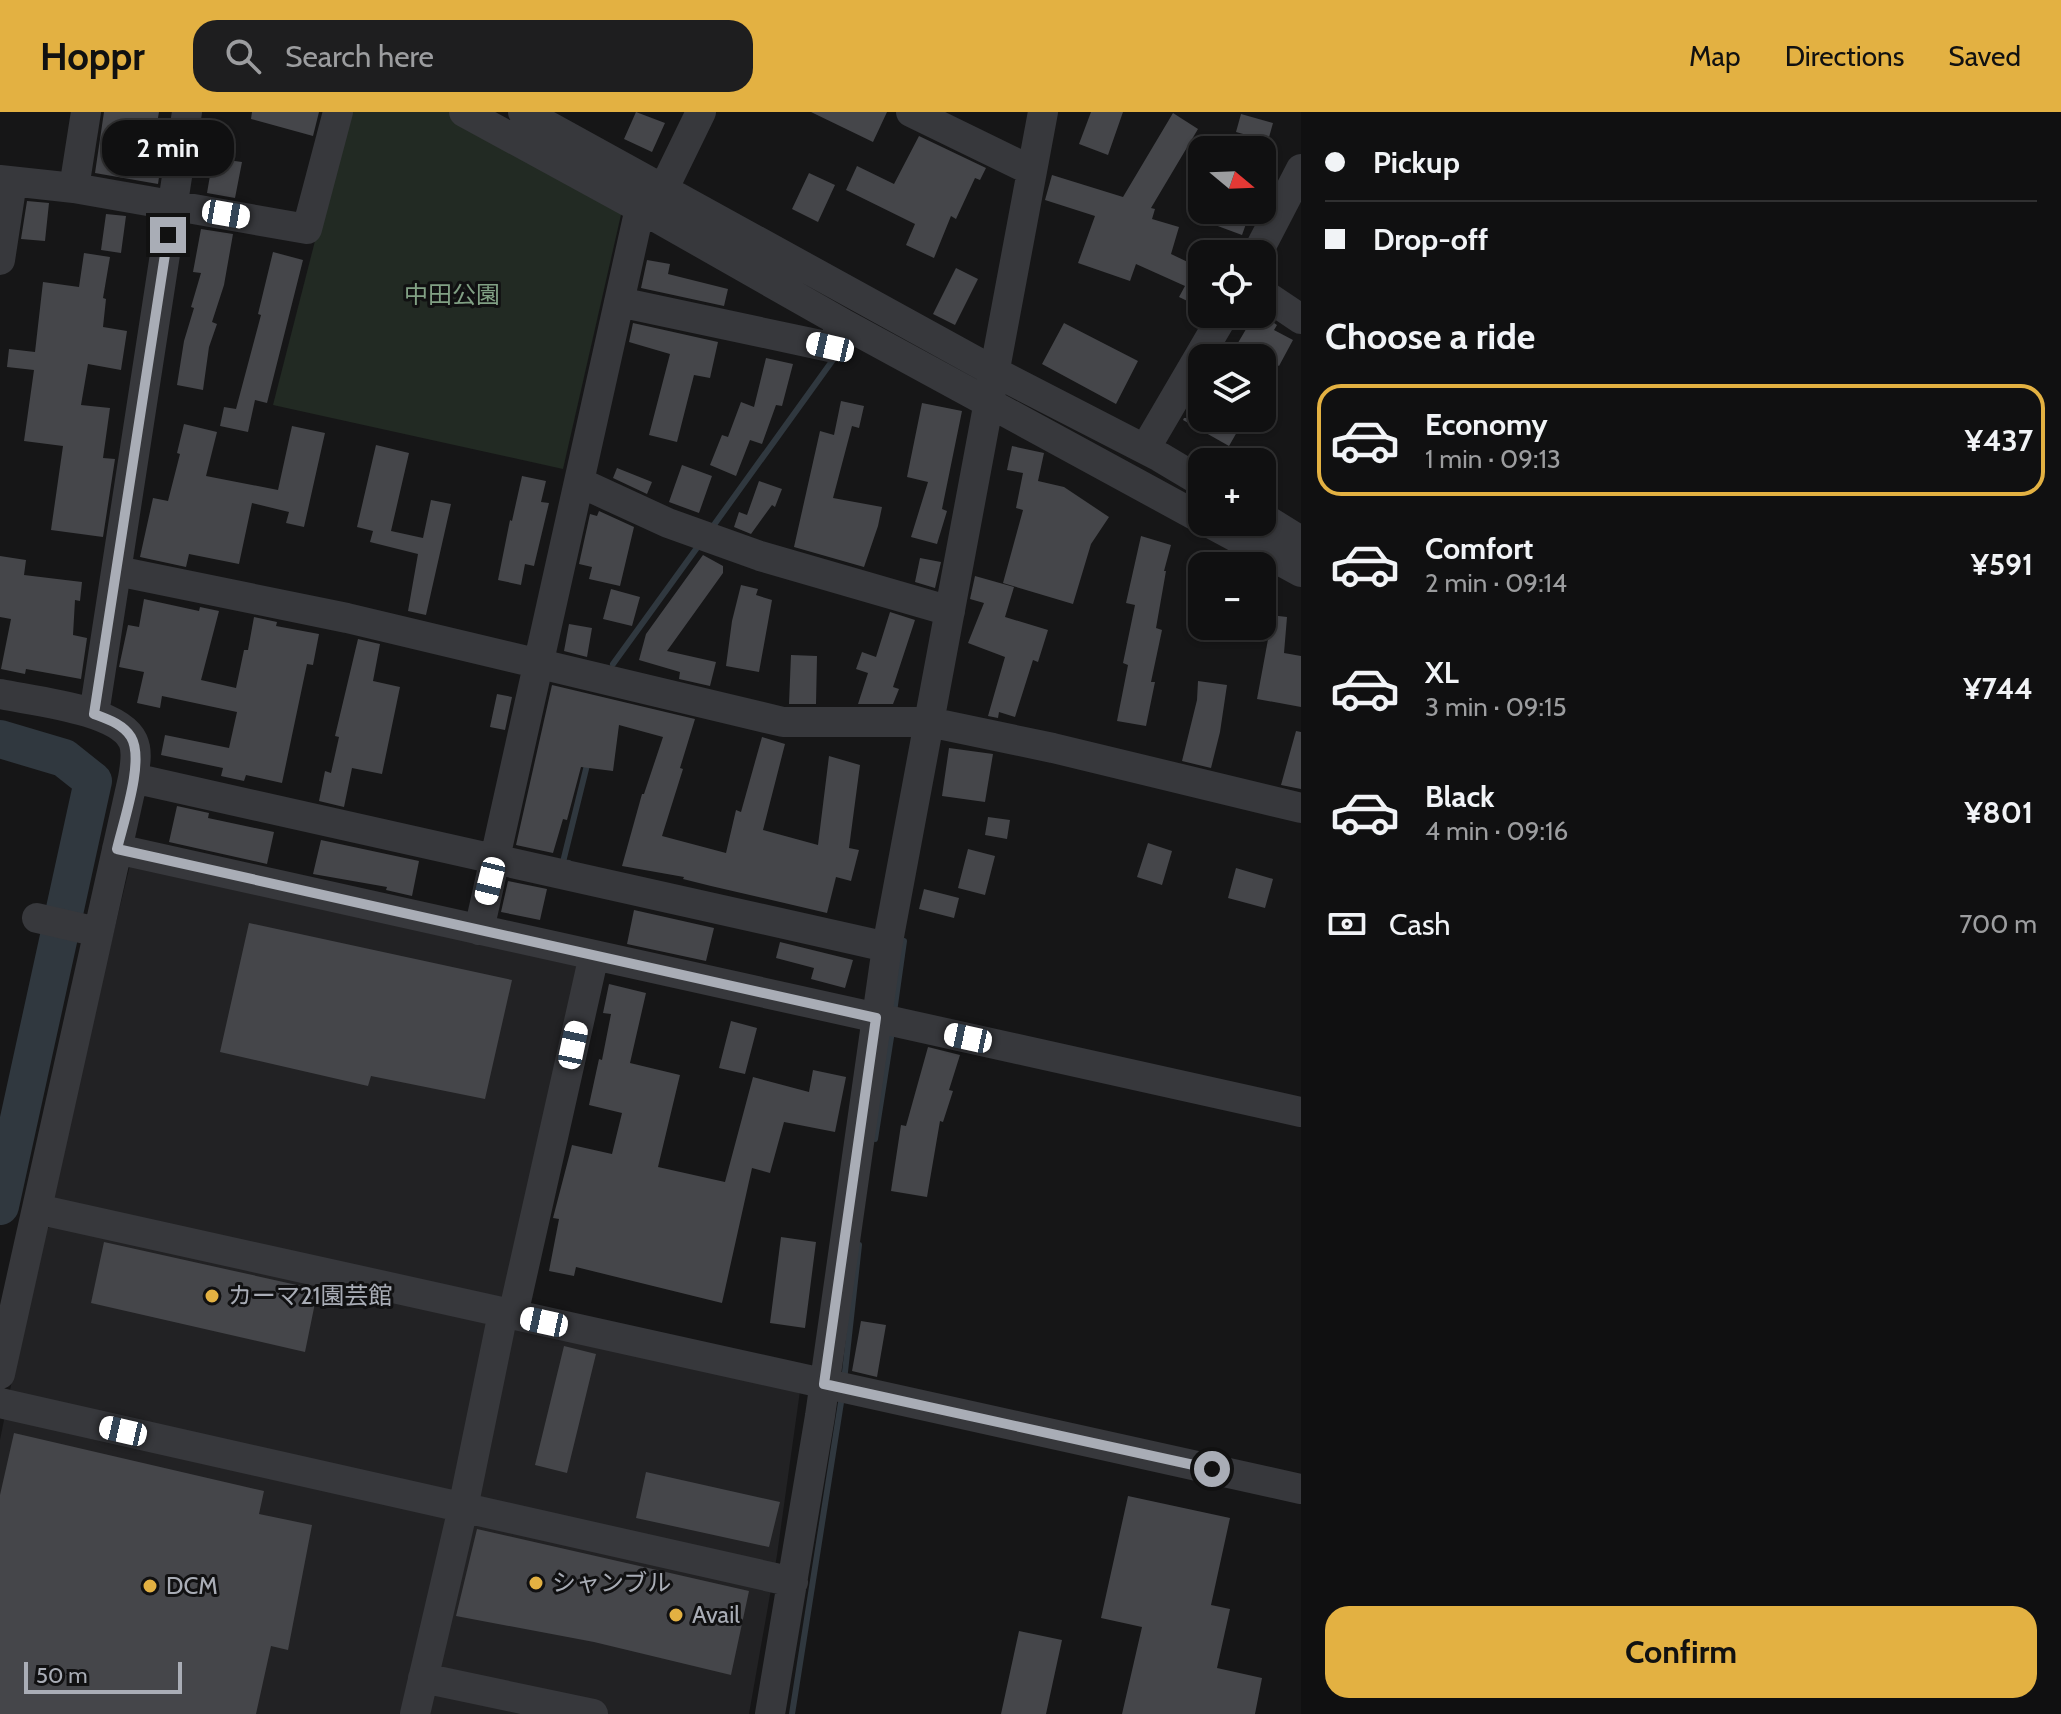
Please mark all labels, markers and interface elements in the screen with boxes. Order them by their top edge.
search box [193,20,753,92]
text: Hoppr [40,33,145,80]
icon: search [221,34,265,78]
text: Search here [285,38,434,75]
text: Map [1689,39,1741,73]
text: Directions [1785,39,1904,73]
text: Saved [1948,39,2021,73]
callout: 2 min [102,119,234,175]
text: 2 min [137,132,199,164]
north arrow [1188,136,1276,224]
map controls [1188,136,1276,640]
text: Pickup [1373,144,1460,181]
car [200,198,252,230]
route end [150,217,186,253]
text: Drop-off [1373,221,1488,258]
button: locate [1188,240,1276,328]
park label: 中田公園 [404,280,500,309]
text: Choose a ride [1325,314,1535,358]
car [804,330,856,364]
button: layers [1188,344,1276,432]
icon: car [1329,404,1401,476]
text: Economy [1425,406,1548,443]
text: ¥437 [1965,422,2033,459]
text: 1 min · 09:13 [1425,443,1561,475]
button: + [1188,448,1276,536]
icon: car [1329,528,1401,600]
text: Comfort [1425,530,1533,567]
text: ¥591 [1971,546,2033,583]
button: − [1188,552,1276,640]
text: 2 min · 09:14 [1425,567,1567,599]
icon: car [1329,652,1401,724]
text: XL [1425,654,1459,691]
text: ¥744 [1963,670,2033,707]
text: 3 min · 09:15 [1425,691,1567,723]
icon: car [1329,776,1401,848]
text: Black [1425,778,1495,815]
text: ¥801 [1965,794,2033,831]
text: 4 min · 09:16 [1425,815,1568,847]
car [473,855,507,907]
icon: cash [1325,902,1369,946]
text: Cash [1389,906,1451,943]
text: 700 m [1959,908,2037,940]
car [556,1019,590,1071]
car [942,1021,994,1055]
place label: カーマ21園芸館 [228,1281,392,1310]
marker: カーマ21園芸館 [203,1287,221,1305]
car [518,1305,570,1339]
car [97,1414,149,1448]
route start [1194,1451,1230,1487]
place label: シャンブル [552,1568,671,1597]
place label: DCM [166,1571,218,1600]
marker: シャンブル [527,1574,545,1592]
marker: DCM [141,1577,159,1595]
place label: Avail [692,1600,740,1629]
marker: Avail [667,1606,685,1624]
button: Confirm [1325,1606,2037,1698]
scale bar [24,1658,182,1694]
text: 50 m [36,1662,88,1689]

